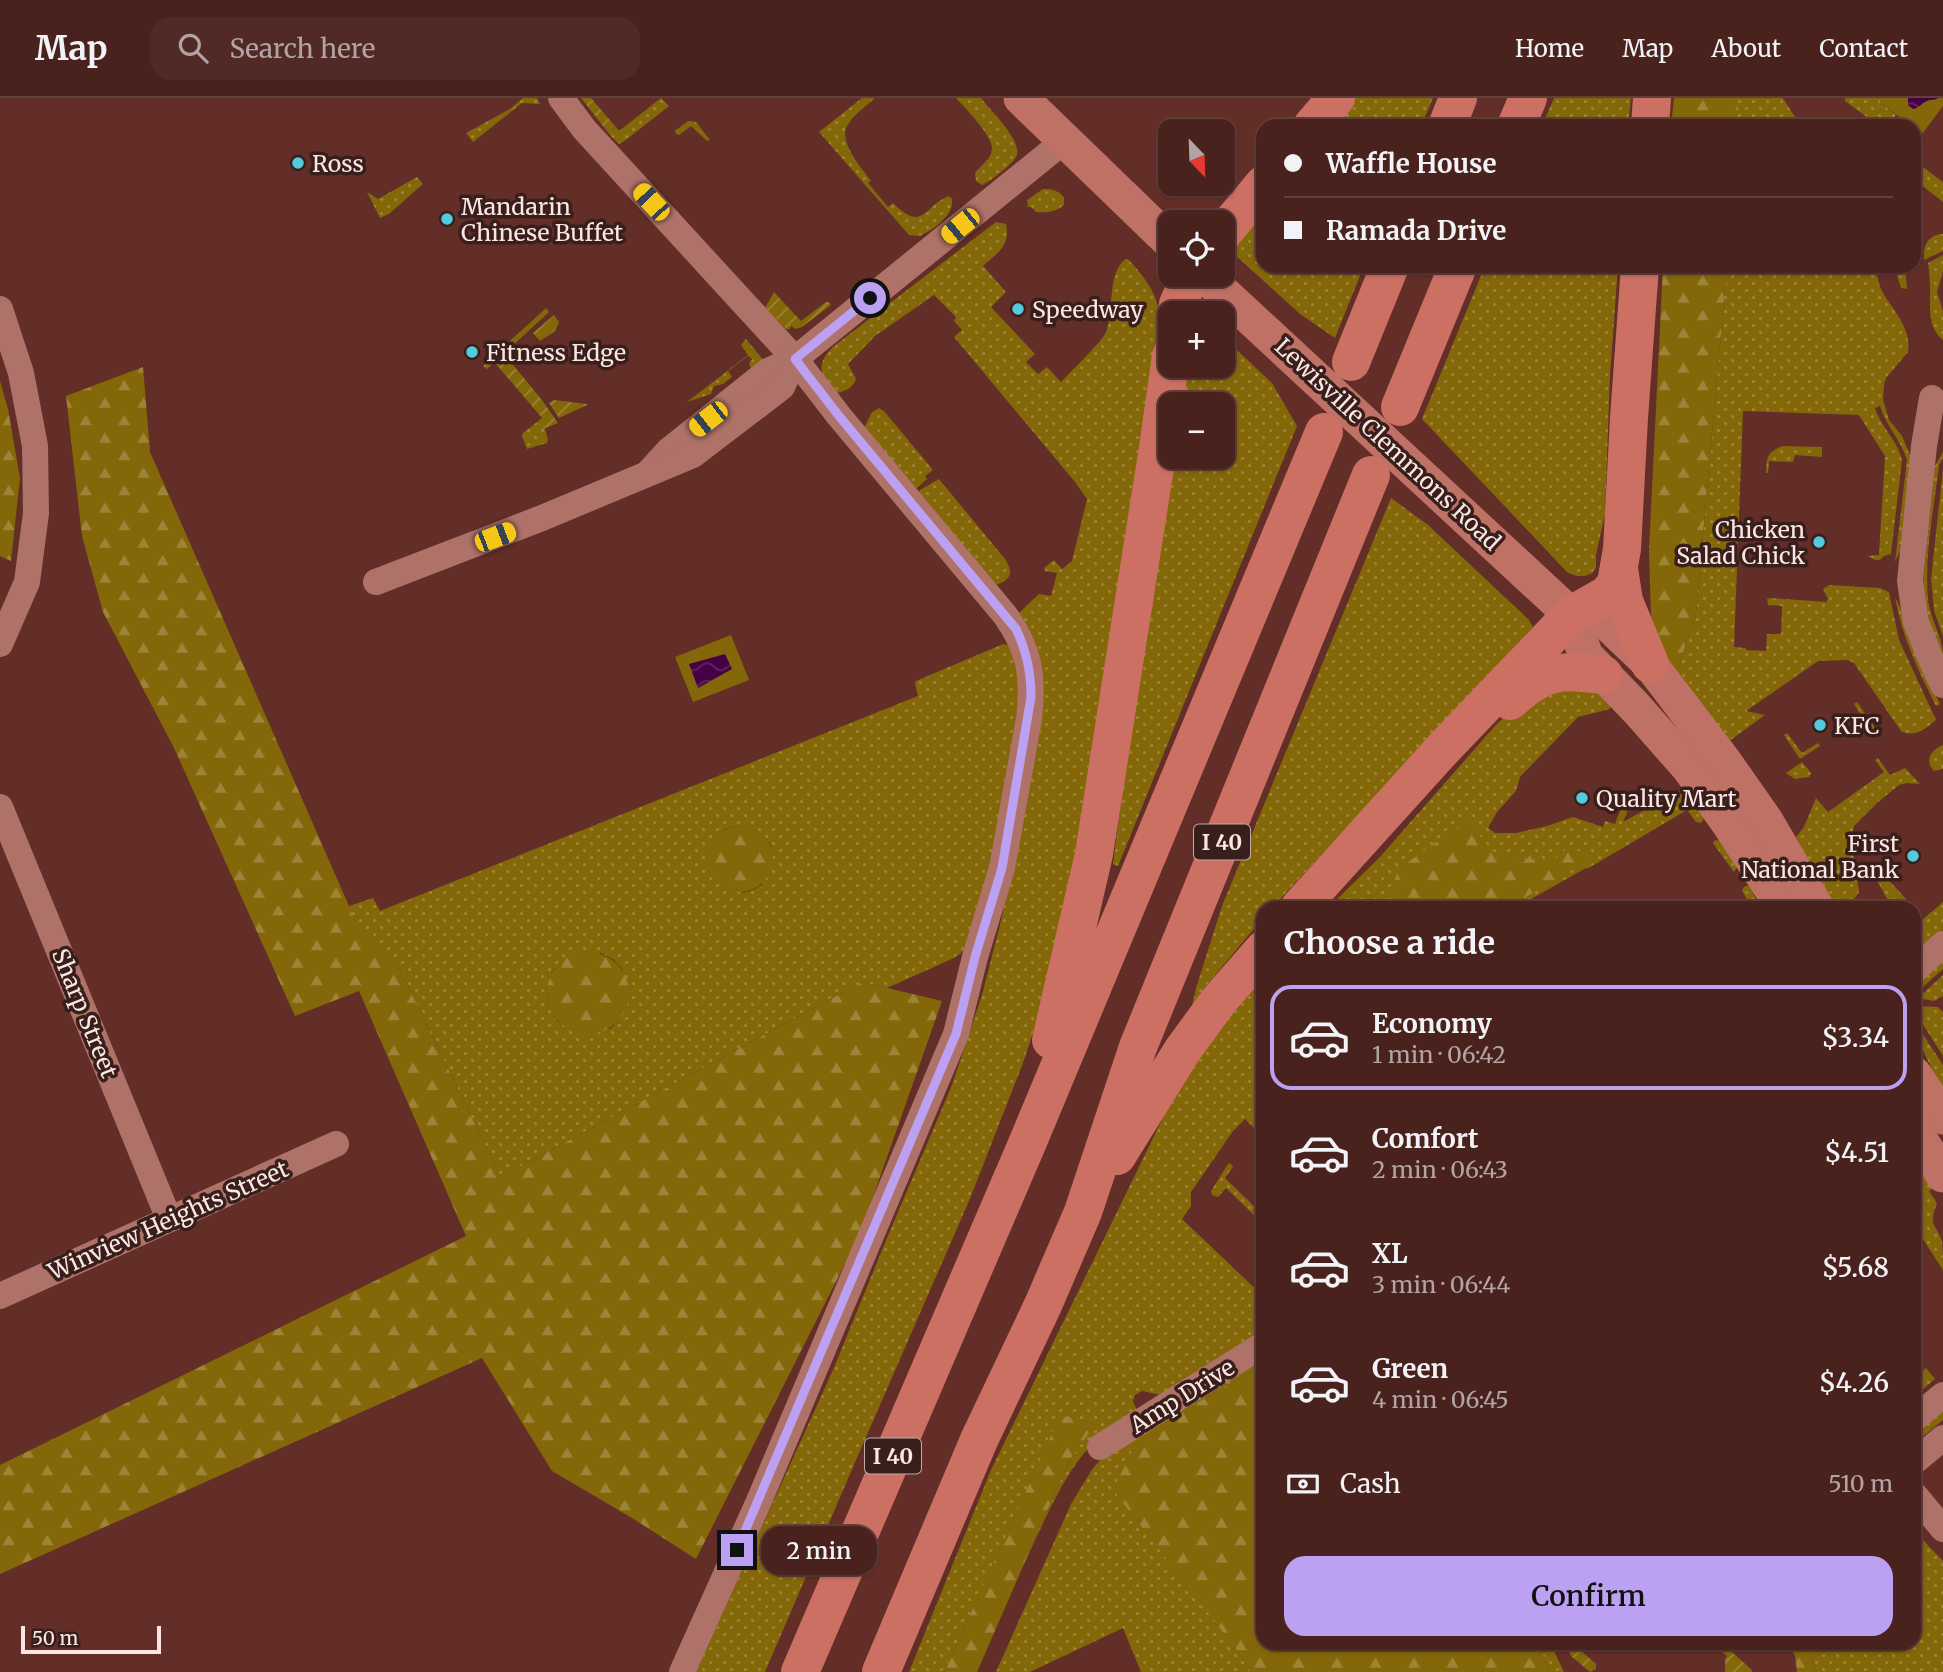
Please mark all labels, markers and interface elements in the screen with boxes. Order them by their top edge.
search box [150,17,640,80]
text: Map [35,28,108,69]
icon: search [174,29,212,67]
text: Search here [230,32,375,65]
text: Home [1515,33,1584,64]
text: Map [1622,33,1673,64]
text: About [1711,33,1781,64]
text: Contact [1819,33,1908,64]
north arrow [1158,119,1236,196]
map controls [1158,119,1235,469]
text: Waffle House [1326,147,1497,180]
place label: Ross [312,149,364,178]
marker: Ross [290,155,306,171]
car [629,179,674,225]
place label: Mandarin Chinese Buffet [461,192,623,247]
car [938,205,983,247]
button: locate [1158,210,1235,287]
marker: Mandarin Chinese Buffet [439,211,455,227]
text: Ramada Drive [1326,214,1506,247]
route start [854,282,886,314]
place label: Speedway [1032,295,1144,324]
marker: Speedway [1010,301,1026,317]
button: + [1158,301,1235,378]
street label: Lewisville Clemmons Road [1269,332,1507,556]
place label: Fitness Edge [486,338,626,367]
marker: Fitness Edge [464,344,480,360]
button: − [1158,392,1235,469]
car [685,398,732,440]
place label: Chicken Salad Chick [1676,515,1805,570]
car [472,520,519,554]
marker: Chicken Salad Chick [1811,534,1827,550]
place label: KFC [1834,711,1880,740]
marker: KFC [1812,717,1828,733]
place label: Quality Mart [1596,784,1737,813]
marker: Quality Mart [1574,790,1590,806]
road number: I 40 [1194,824,1250,860]
place label: First National Bank [1741,829,1899,884]
marker: First National Bank [1905,848,1921,864]
text: Choose a ride [1284,923,1495,963]
street label: Sharp Street [46,944,124,1082]
icon: car [1288,1006,1351,1069]
text: Economy [1372,1007,1492,1040]
text: $3.34 [1822,1021,1889,1054]
text: 1 min · 06:42 [1372,1040,1506,1069]
icon: car [1288,1121,1351,1184]
text: Comfort [1372,1122,1478,1155]
text: $4.51 [1824,1136,1889,1169]
street label: Winview Heights Street [42,1154,293,1287]
text: 2 min · 06:43 [1372,1155,1508,1184]
icon: car [1288,1236,1351,1299]
text: XL [1372,1237,1408,1270]
text: $5.68 [1822,1251,1889,1284]
text: 3 min · 06:44 [1372,1270,1510,1299]
icon: car [1288,1351,1351,1414]
street label: Amp Drive [1123,1352,1240,1440]
text: Green [1372,1352,1448,1385]
text: $4.26 [1819,1366,1889,1399]
text: 4 min · 06:45 [1372,1385,1509,1414]
road number: I 40 [865,1438,921,1474]
icon: cash [1284,1465,1322,1503]
text: Cash [1340,1467,1401,1500]
text: 510 m [1828,1469,1893,1498]
callout: 2 min [762,1526,877,1574]
route end [721,1534,753,1566]
text: 2 min [787,1536,851,1565]
button: Confirm [1284,1556,1893,1636]
scale bar [21,1623,161,1655]
text: 50 m [32,1626,78,1650]

